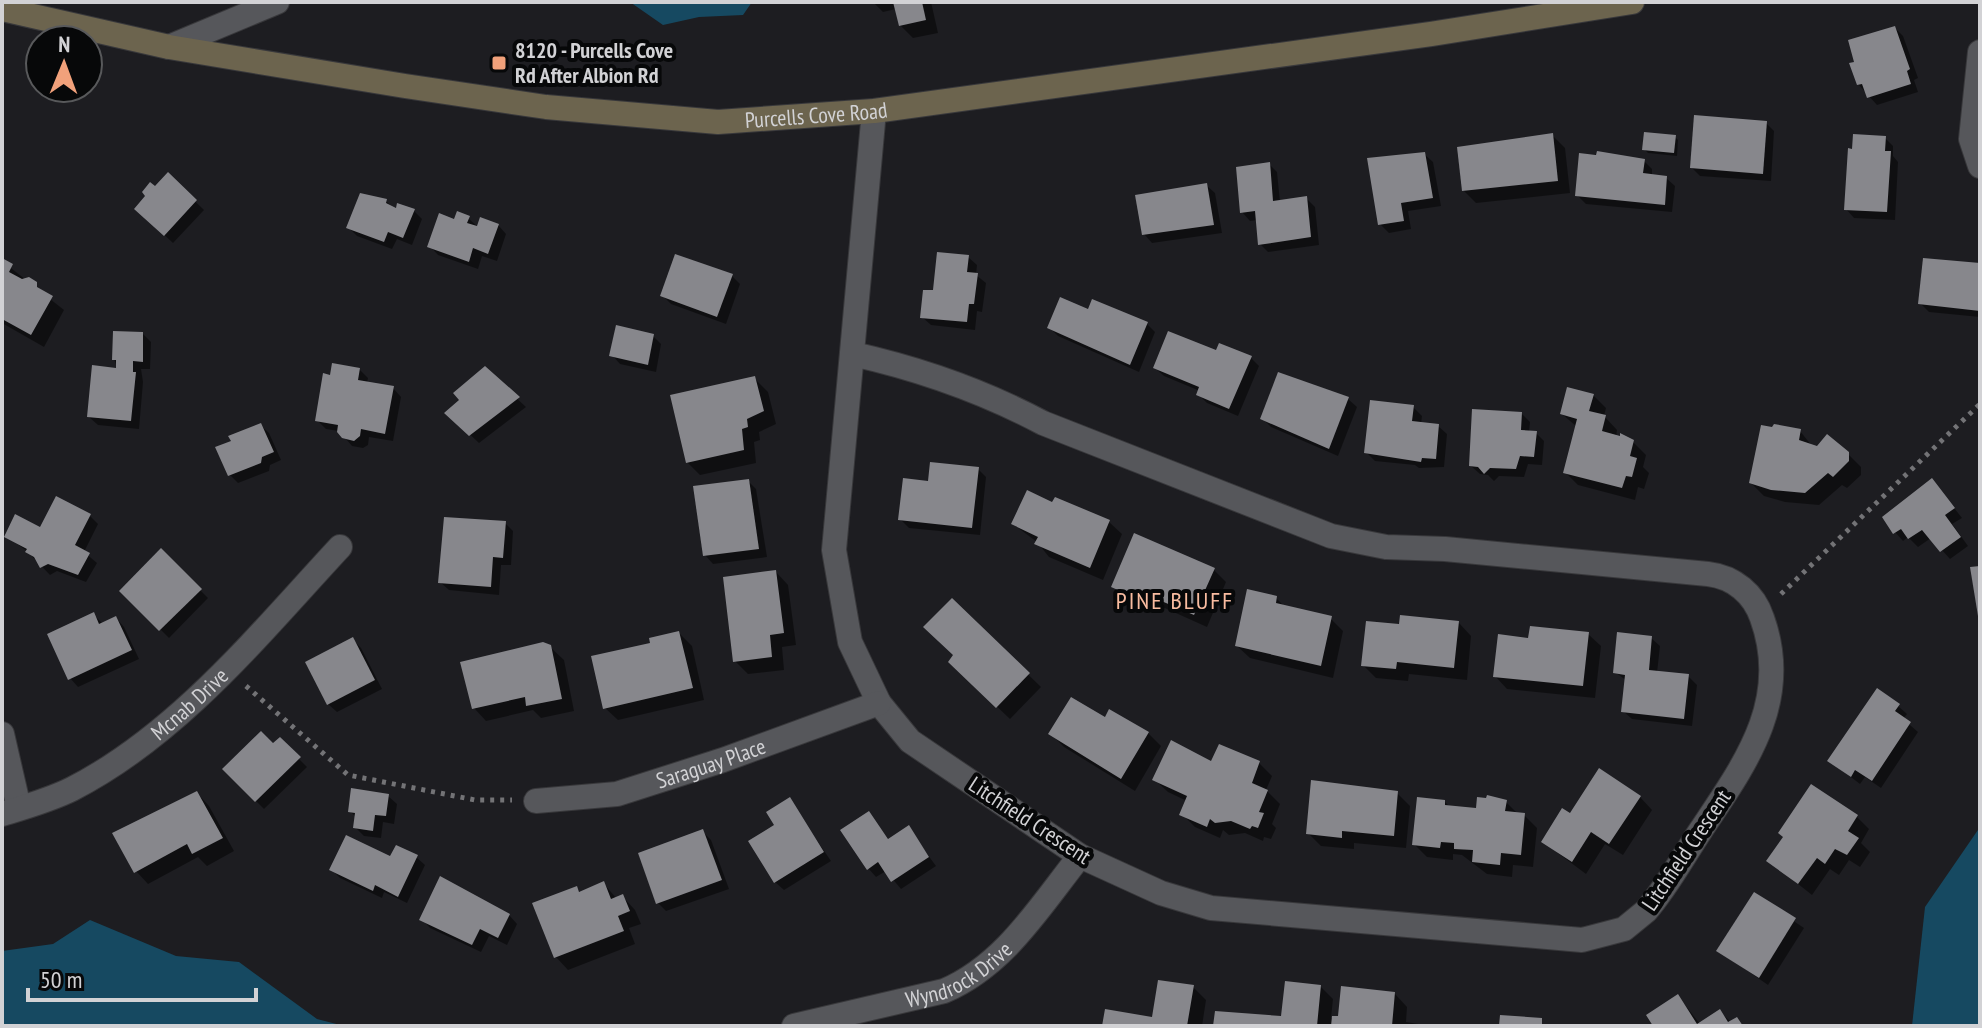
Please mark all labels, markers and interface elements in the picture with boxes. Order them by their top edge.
north arrow [24,24,104,104]
text: N [58,30,71,58]
place label: 8120 - Purcells Cove Rd After Albion Rd [515,36,673,89]
marker: 8120 - Purcells Cove Rd After Albion Rd [490,54,508,72]
street label: Purcells Cove Road [744,95,889,134]
district label: PINE BLUFF [1116,585,1234,616]
street label: Mcnab Drive [145,662,234,746]
street label: Saraguay Place [653,732,769,795]
street label: Litchfield Crescent [964,770,1096,870]
street label: Litchfield Crescent [1635,784,1737,916]
street label: Wyndrock Drive [903,935,1018,1014]
scale bar [28,952,256,1002]
text: 50 m [40,964,82,995]

